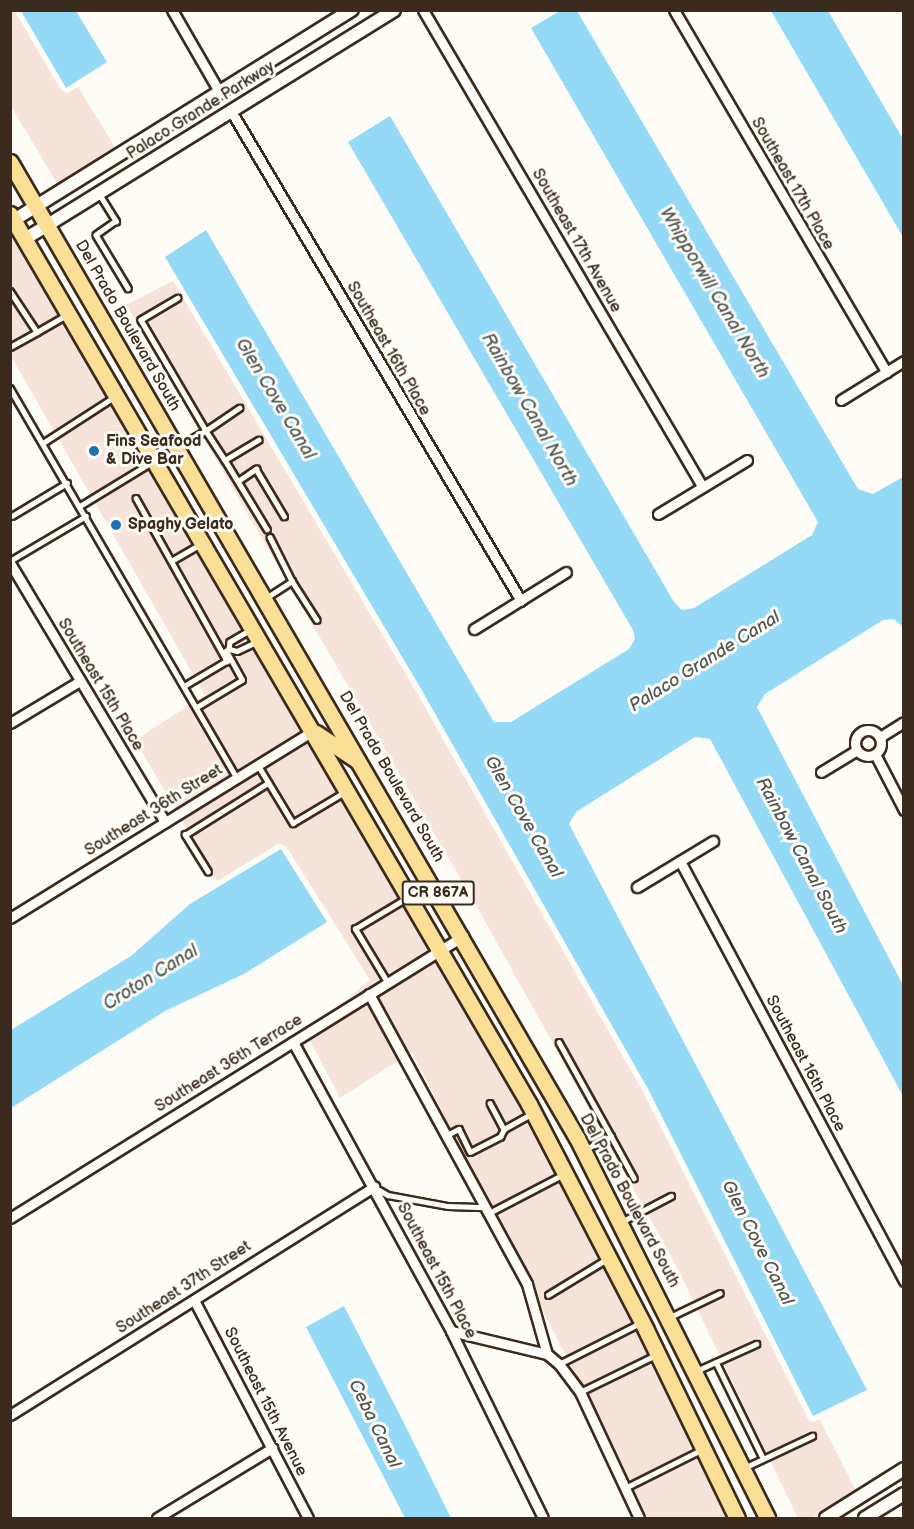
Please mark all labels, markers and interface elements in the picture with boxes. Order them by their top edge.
street label: Palaco Grande Parkway [124,58,278,164]
street label: Southeast 17th Place [746,114,838,254]
street label: Southeast 17th Avenue [527,166,625,316]
water label: Whipporwill Canal North [654,204,774,382]
street label: Del Prado Boulevard South [70,237,184,415]
street label: Southeast 16th Place [342,279,434,419]
water label: Rainbow Canal North [476,330,582,490]
water label: Glen Cove Canal [230,335,320,463]
place label: Fins Seafood & Dive Bar [106,432,201,470]
marker: Fins Seafood & Dive Bar [87,444,101,458]
place label: Spaghy Gelato [128,515,234,535]
marker: Spaghy Gelato [109,518,123,532]
water label: Palaco Grande Canal [626,607,784,717]
street label: Southeast 15th Place [53,615,147,755]
street label: Del Prado Boulevard South [334,688,448,866]
water label: Glen Cove Canal [479,752,567,882]
street label: Southeast 36th Street [82,761,226,861]
water label: Rainbow Canal South [751,774,851,938]
road number: CR 867A [400,881,476,905]
water label: Croton Canal [100,940,202,1016]
street label: Southeast 16th Place [761,993,849,1135]
street label: Southeast 36th Terrace [152,1011,306,1117]
street label: Del Prado Boulevard South [575,1111,683,1291]
water label: Glen Cove Canal [716,1177,798,1309]
street label: Southeast 15th Place [392,1200,480,1342]
street label: Southeast 37th Street [113,1237,255,1339]
street label: Southeast 15th Avenue [219,1325,311,1479]
water label: Ceba Canal [343,1376,405,1472]

